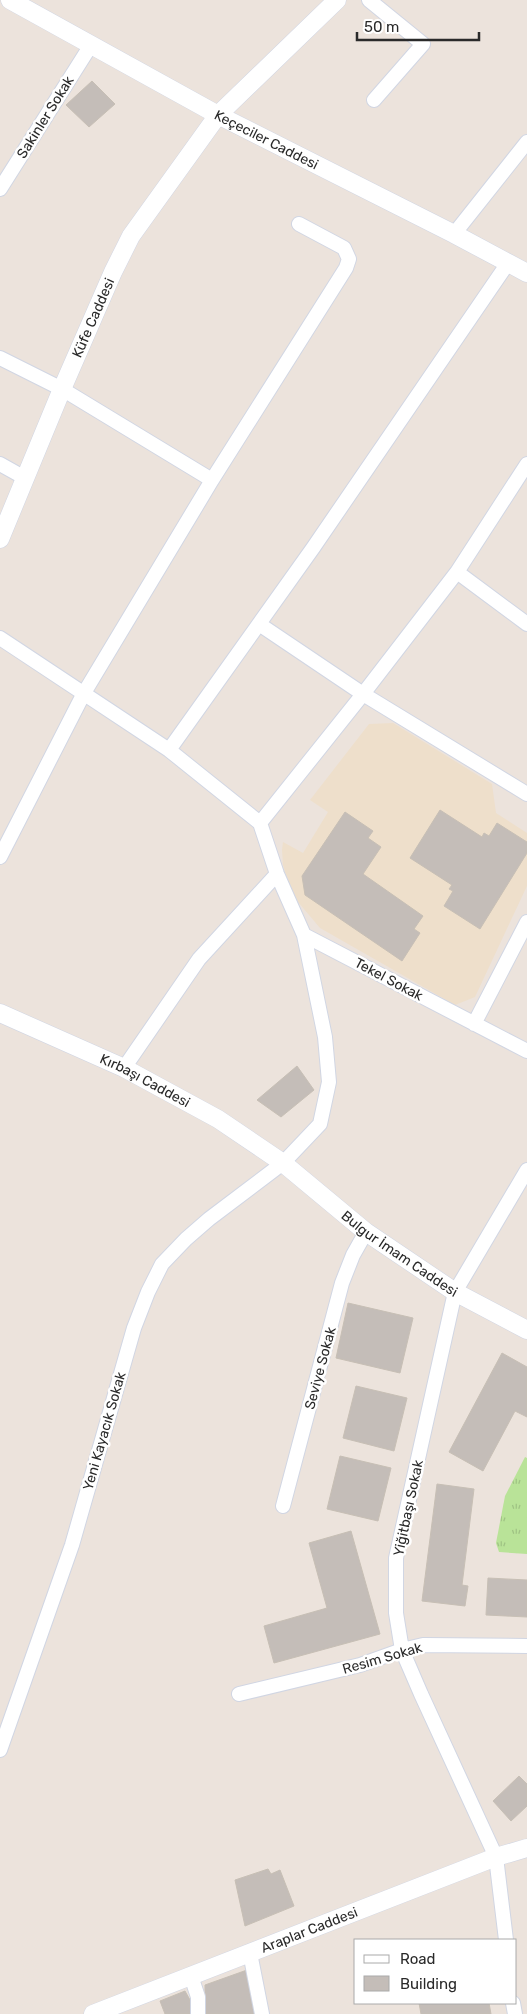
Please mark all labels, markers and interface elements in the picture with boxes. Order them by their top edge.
scale bar [357,10,480,42]
text: 50 m [364,18,399,36]
street label: Sakinler Sokak [13,72,78,162]
street label: Keçeciler Caddesi [211,107,321,173]
street label: Küfe Caddesi [69,276,118,360]
street label: Tekel Sokak [352,954,427,1005]
street label: Kırbaşı Caddesi [97,1050,193,1111]
street label: Bulgur İmam Caddesi [338,1207,460,1301]
street label: Seviye Sokak [301,1324,340,1411]
street label: Yeni Kayacık Sokak [79,1369,130,1492]
street label: Yiğitbaşı Sokak [390,1458,427,1558]
street label: Resim Sokak [340,1639,425,1678]
street label: Araplar Caddesi [259,1904,360,1957]
legend [354,1939,517,2004]
text: Road [400,1950,436,1968]
text: Building [400,1975,457,1993]

